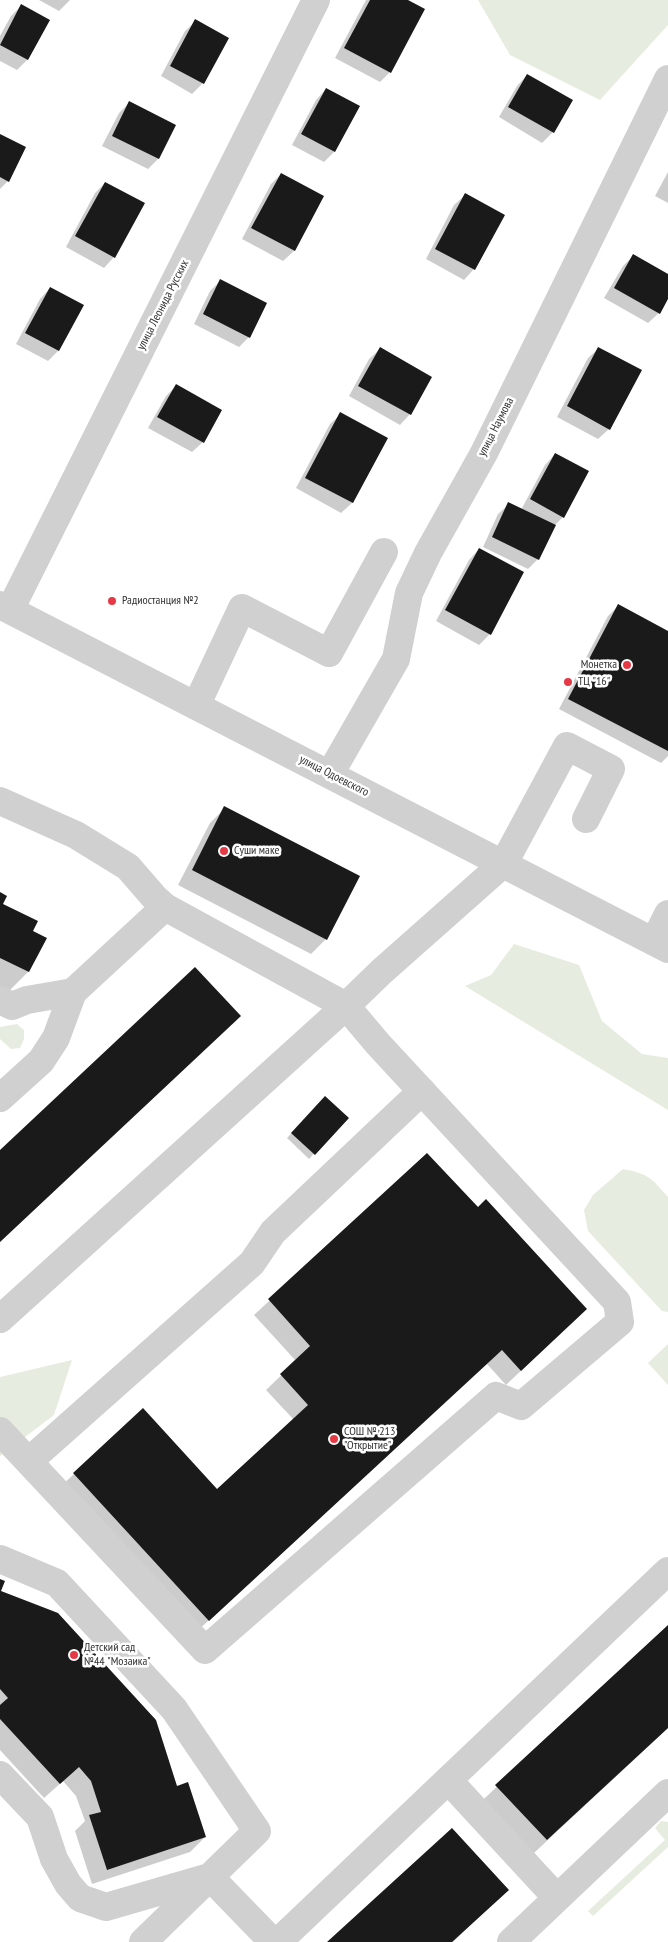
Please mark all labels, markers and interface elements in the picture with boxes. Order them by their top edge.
street label: улица Леонида Русских [134,257,192,353]
street label: улица Наумова [475,395,517,459]
place label: Радиостанция №2 [122,594,199,608]
marker: Радиостанция №2 [106,595,118,607]
place label: Монетка [581,658,617,672]
marker: Монетка [621,659,633,671]
place label: ТЦ "16" [578,675,610,689]
marker: ТЦ "16" [562,676,574,688]
street label: улица Одоевского [297,752,371,800]
place label: Суши маке [234,844,279,858]
marker: Суши маке [218,845,230,857]
place label: СОШ № 213 "Открытие" [344,1425,395,1453]
marker: СОШ № 213 "Открытие" [328,1433,340,1445]
place label: Детский сад №44 "Мозаика" [84,1641,151,1669]
marker: Детский сад №44 "Мозаика" [68,1649,80,1661]

